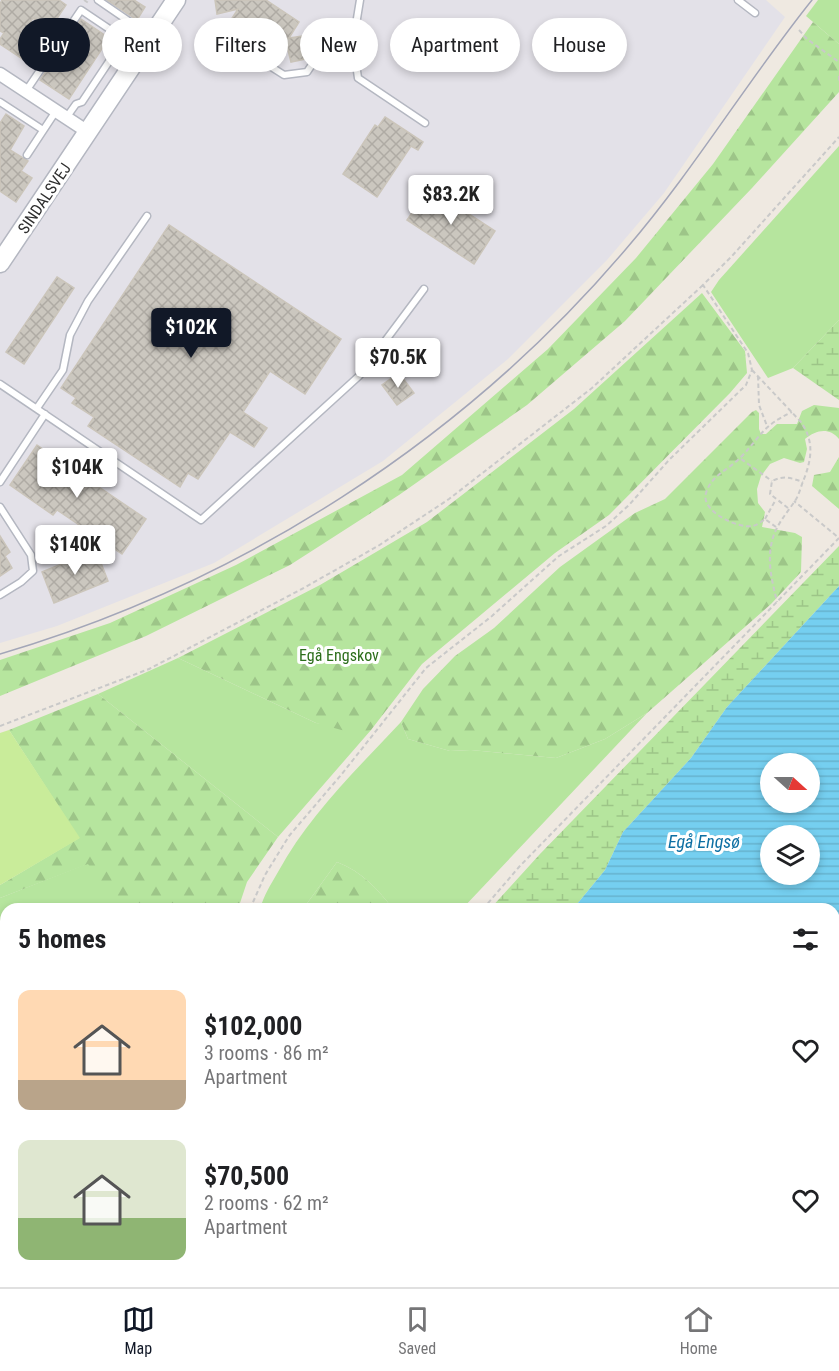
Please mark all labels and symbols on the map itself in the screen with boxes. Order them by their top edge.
street label: SINDALSVEJ [14,159,75,237]
pin: $83.2K [402,175,500,226]
pin: $102K [149,308,233,359]
pin: $70.5K [349,338,447,389]
pin: $104K [35,448,119,499]
pin: $140K [33,525,117,576]
park label: Egå Engskov [299,646,379,665]
north arrow [760,753,820,813]
water label: Egå Engsø [668,831,740,852]

